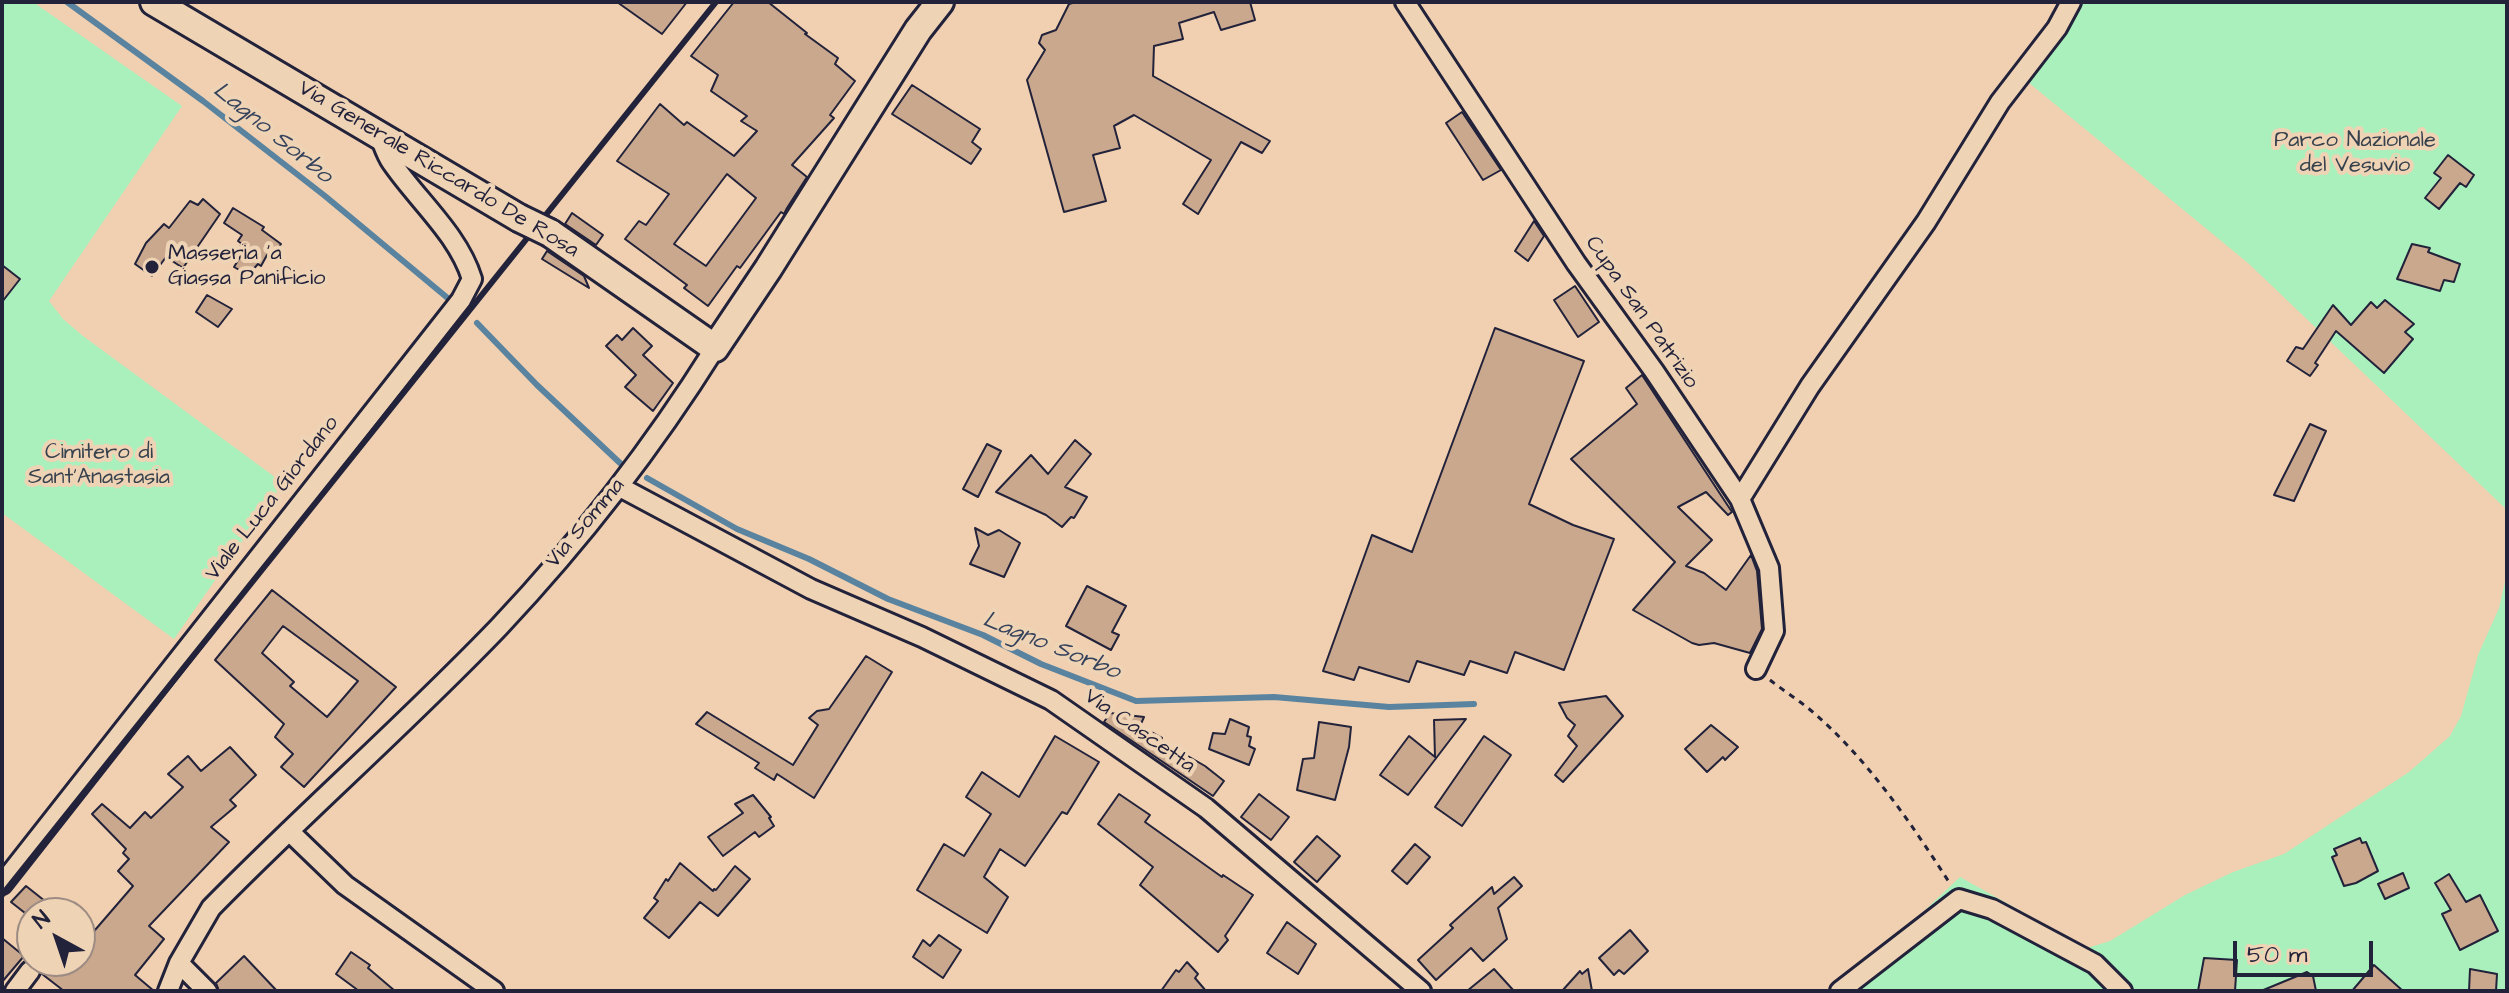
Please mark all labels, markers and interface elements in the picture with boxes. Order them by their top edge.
street label: Via Generale Riccardo De Rosa [293,76,583,264]
water label: Lagno Sorbo [206,77,338,191]
park label: Parco Nazionale del Vesuvio [2274,128,2436,180]
street label: Cupa San Patrizio [1578,232,1704,394]
place label: Masseria 'a Giassa Panificio [168,241,325,292]
marker: Masseria 'a Giassa Panificio [143,258,161,276]
street label: Viale Luca Giordano [200,411,346,587]
park label: Cimitero di Sant'Anastasia [28,440,170,492]
street label: Via Somma [541,474,631,574]
water label: Lagno Sorbo [978,606,1124,688]
street label: Via Cascetta [1078,684,1200,780]
north arrow [16,897,96,977]
text: N [26,903,57,936]
scale bar [2237,925,2377,975]
text: 50 m [2247,938,2307,972]

